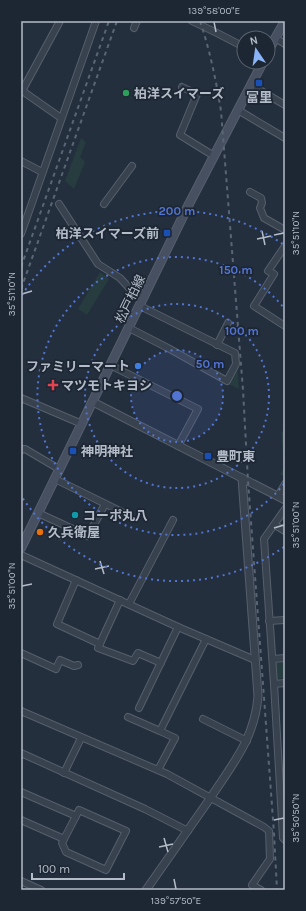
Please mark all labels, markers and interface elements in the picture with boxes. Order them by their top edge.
text: 139°58'00"E [188,5,240,17]
north arrow [236,30,276,70]
text: N [249,34,259,48]
marker: 富里 [254,78,264,88]
place label: 柏洋スイマーズ [134,86,224,101]
marker: 柏洋スイマーズ [121,88,131,98]
place label: 富里 [246,90,272,105]
text: 200 m [159,204,195,218]
text: 35°51'10"N [290,211,302,255]
place label: 柏洋スイマーズ前 [56,226,159,241]
marker: 柏洋スイマーズ前 [162,228,172,238]
text: 150 m [219,263,253,277]
text: 35°51'10"N [6,272,18,316]
street label: 松戸柏線 [112,272,148,326]
text: 100 m [225,324,259,338]
text: 50 m [196,357,225,371]
place label: ファミリーマート [26,359,130,374]
marker: ファミリーマート [133,361,143,371]
place label: マツモトキヨシ [61,378,152,393]
marker: マツモトキヨシ [48,380,58,390]
centre of rings [170,389,184,403]
place label: 神明神社 [81,444,133,459]
marker: 神明神社 [68,446,78,456]
place label: 豊町東 [216,449,255,464]
marker: 豊町東 [203,451,213,461]
text: 35°51'00"N [290,501,302,549]
place label: コーポ丸八 [83,508,148,523]
marker: コーポ丸八 [70,510,80,520]
place label: 久兵衛屋 [48,525,100,540]
marker: 久兵衛屋 [35,527,45,537]
text: 35°51'00"N [6,562,18,610]
text: 35°50'50"N [290,793,302,843]
scale bar [32,855,124,881]
text: 100 m [38,862,70,876]
text: 139°57'50"E [151,895,201,907]

